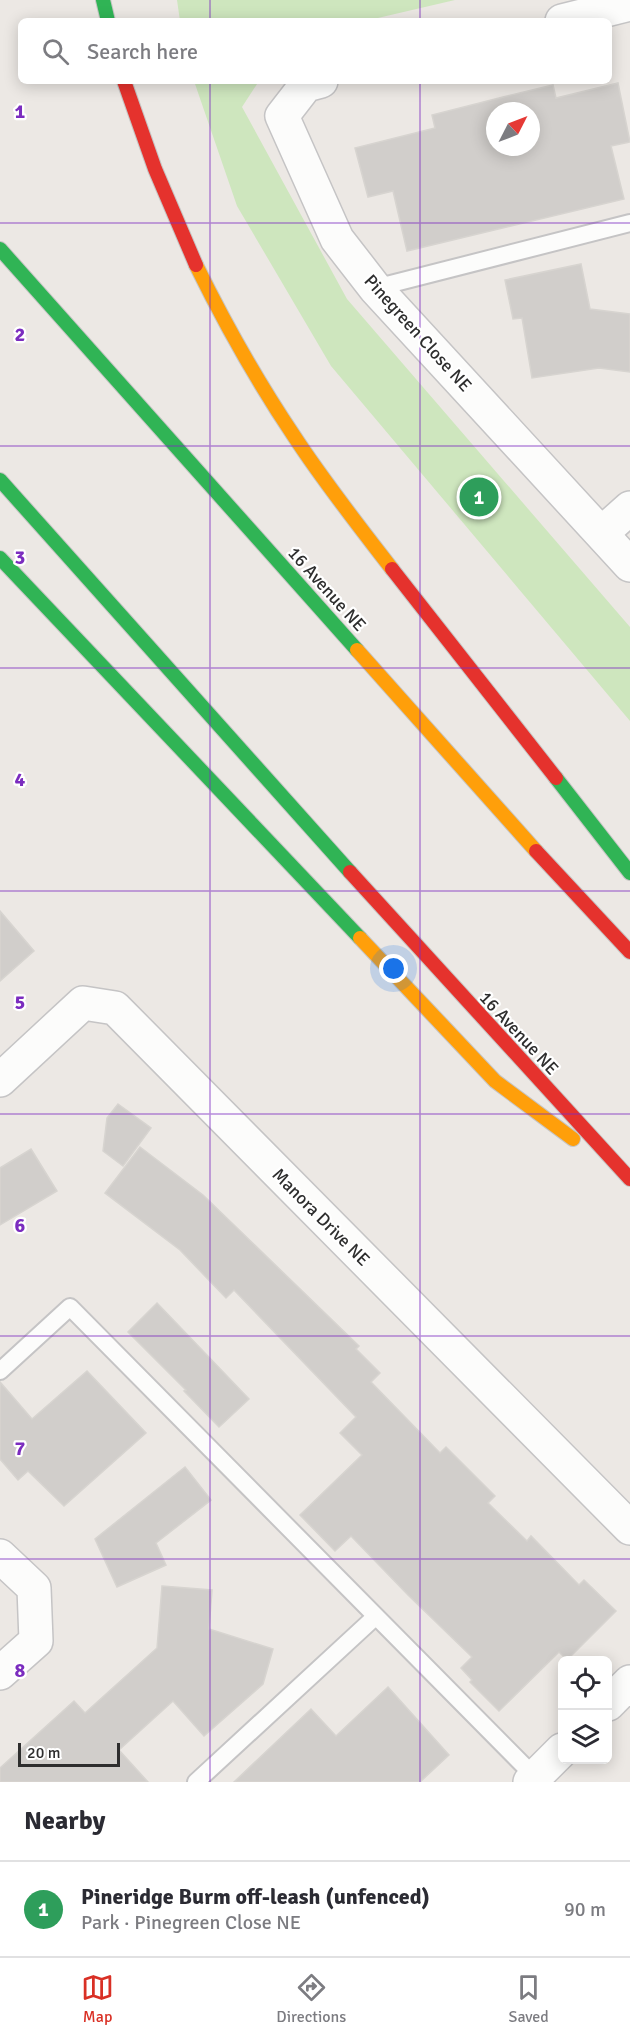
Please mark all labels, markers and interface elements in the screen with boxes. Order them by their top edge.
search box [18,18,612,84]
icon: search [39,35,72,68]
text: Search here [87,38,198,65]
text: 1 [15,99,26,124]
north arrow [486,102,540,156]
street label: Pinegreen Close NE [360,270,476,396]
text: 2 [15,322,25,347]
pin: 1 [460,474,498,520]
street label: 16 Avenue NE [283,542,371,636]
text: 3 [15,545,25,570]
text: 4 [15,767,26,792]
your location [379,954,408,983]
street label: 16 Avenue NE [475,987,563,1079]
text: 5 [15,990,25,1015]
street label: Manora Drive NE [268,1164,374,1270]
text: 6 [15,1213,26,1238]
text: 7 [15,1436,26,1461]
map controls [558,1656,612,1764]
button: locate [558,1656,612,1710]
text: 8 [15,1658,26,1683]
button: layers [558,1710,612,1764]
scale bar [18,1740,120,1768]
text: 20 m [27,1743,61,1763]
text: Nearby [24,1805,105,1837]
text: Pineridge Burm off-leash (unfenced) [81,1883,430,1910]
text: 1 [38,1897,49,1922]
text: 90 m [564,1897,606,1922]
text: Park · Pinegreen Close NE [81,1910,301,1935]
tab: Map [81,1971,114,2027]
tab: Directions [276,1971,346,2027]
tab: Saved [509,1971,549,2027]

